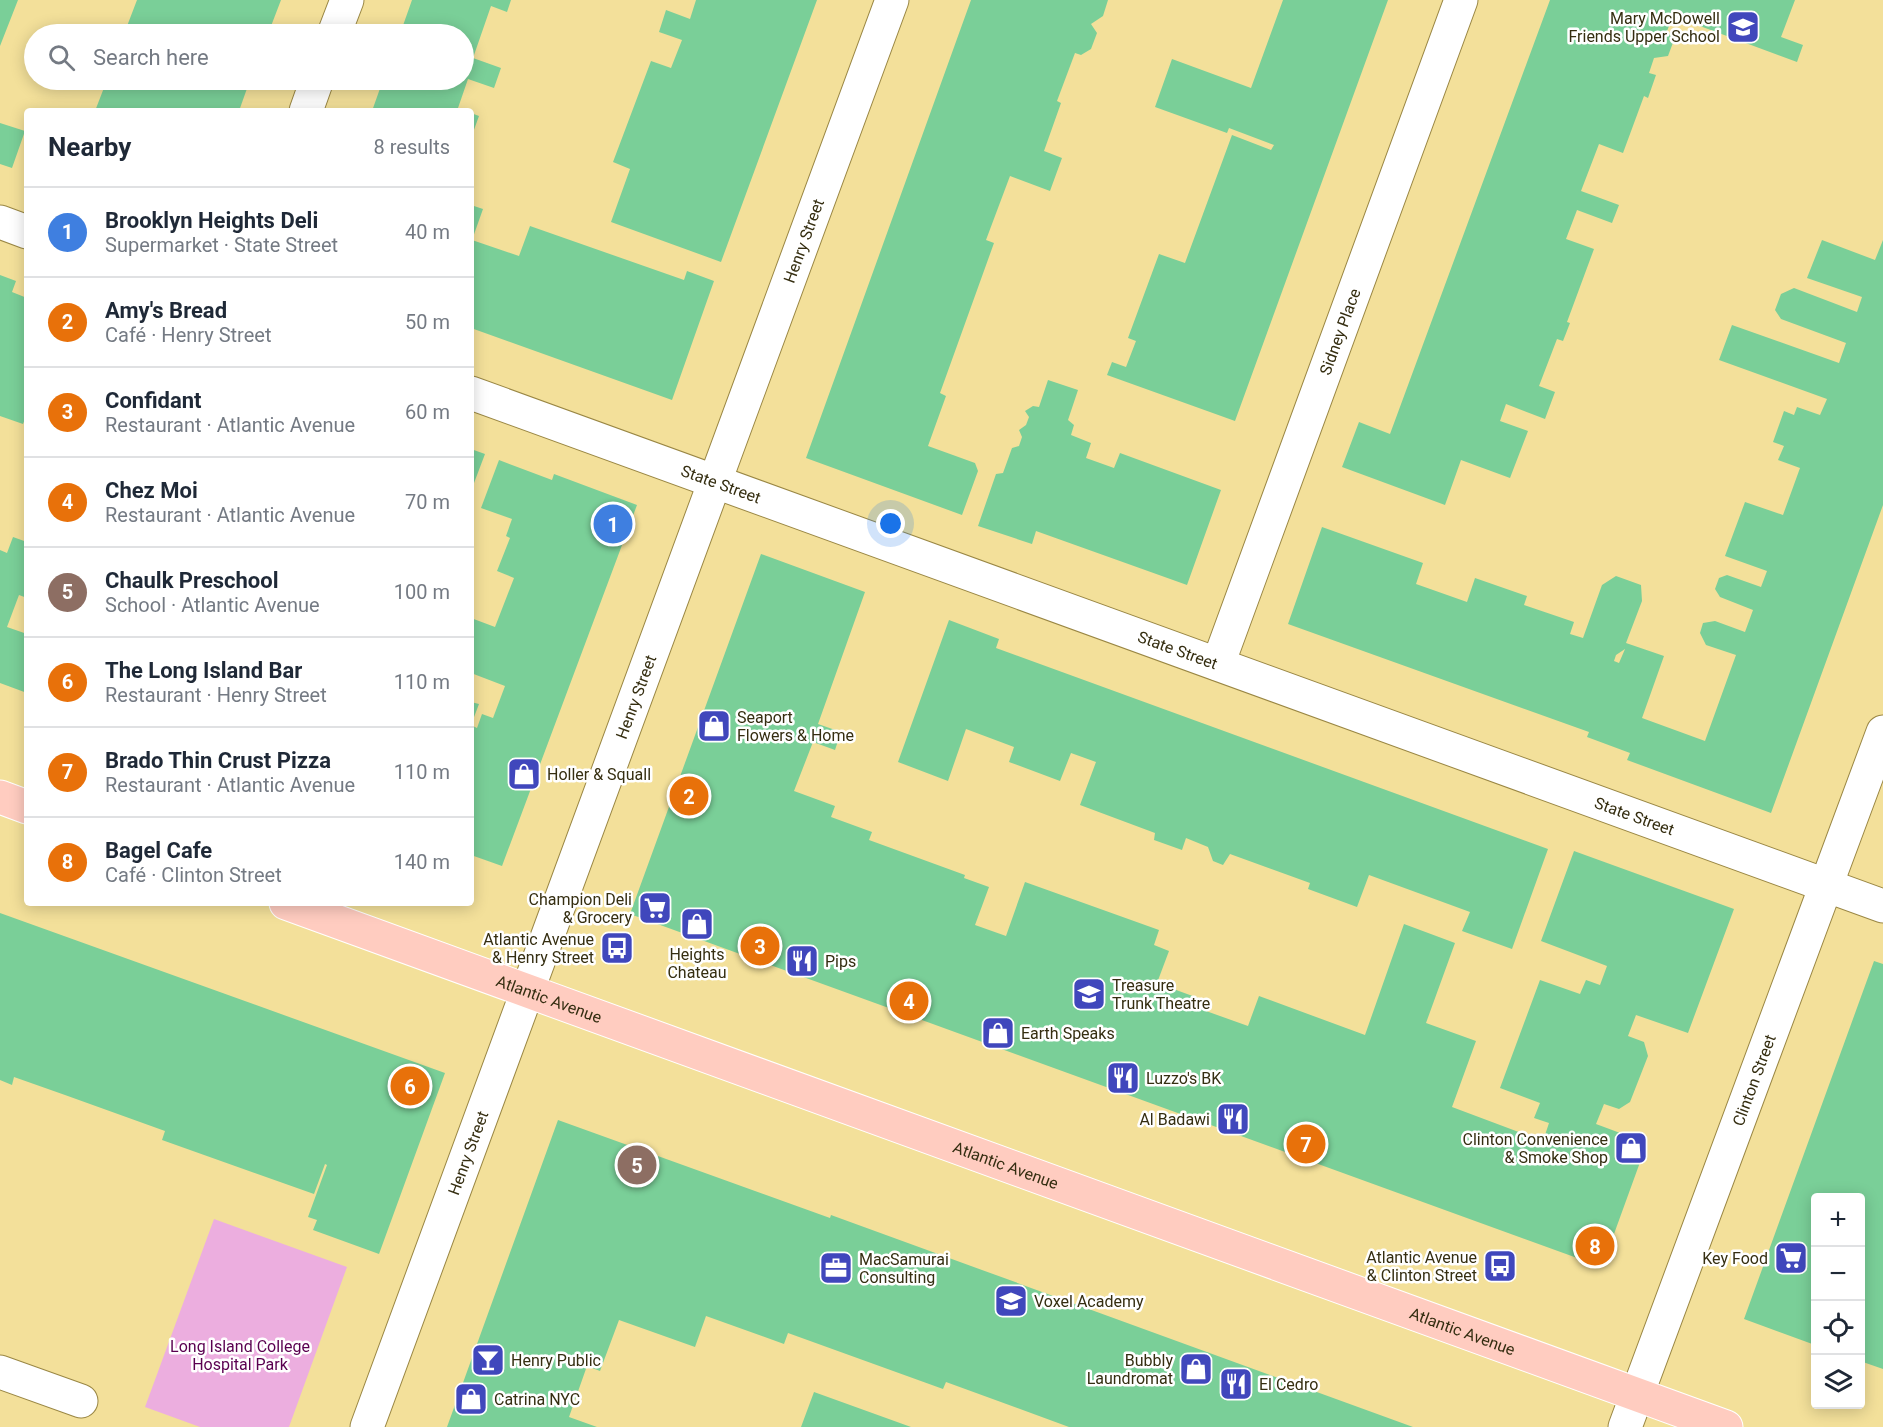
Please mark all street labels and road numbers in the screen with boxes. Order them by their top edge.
street label: Henry Street [779,196,828,285]
street label: Sidney Place [1315,286,1364,377]
street label: State Street [679,461,763,507]
street label: State Street [1135,627,1220,673]
street label: Henry Street [612,652,660,741]
street label: State Street [1592,793,1677,839]
street label: Atlantic Avenue [494,971,604,1027]
street label: Clinton Street [1728,1032,1779,1129]
street label: Henry Street [444,1108,492,1198]
street label: Atlantic Avenue [951,1137,1061,1193]
street label: Atlantic Avenue [1407,1303,1518,1359]

